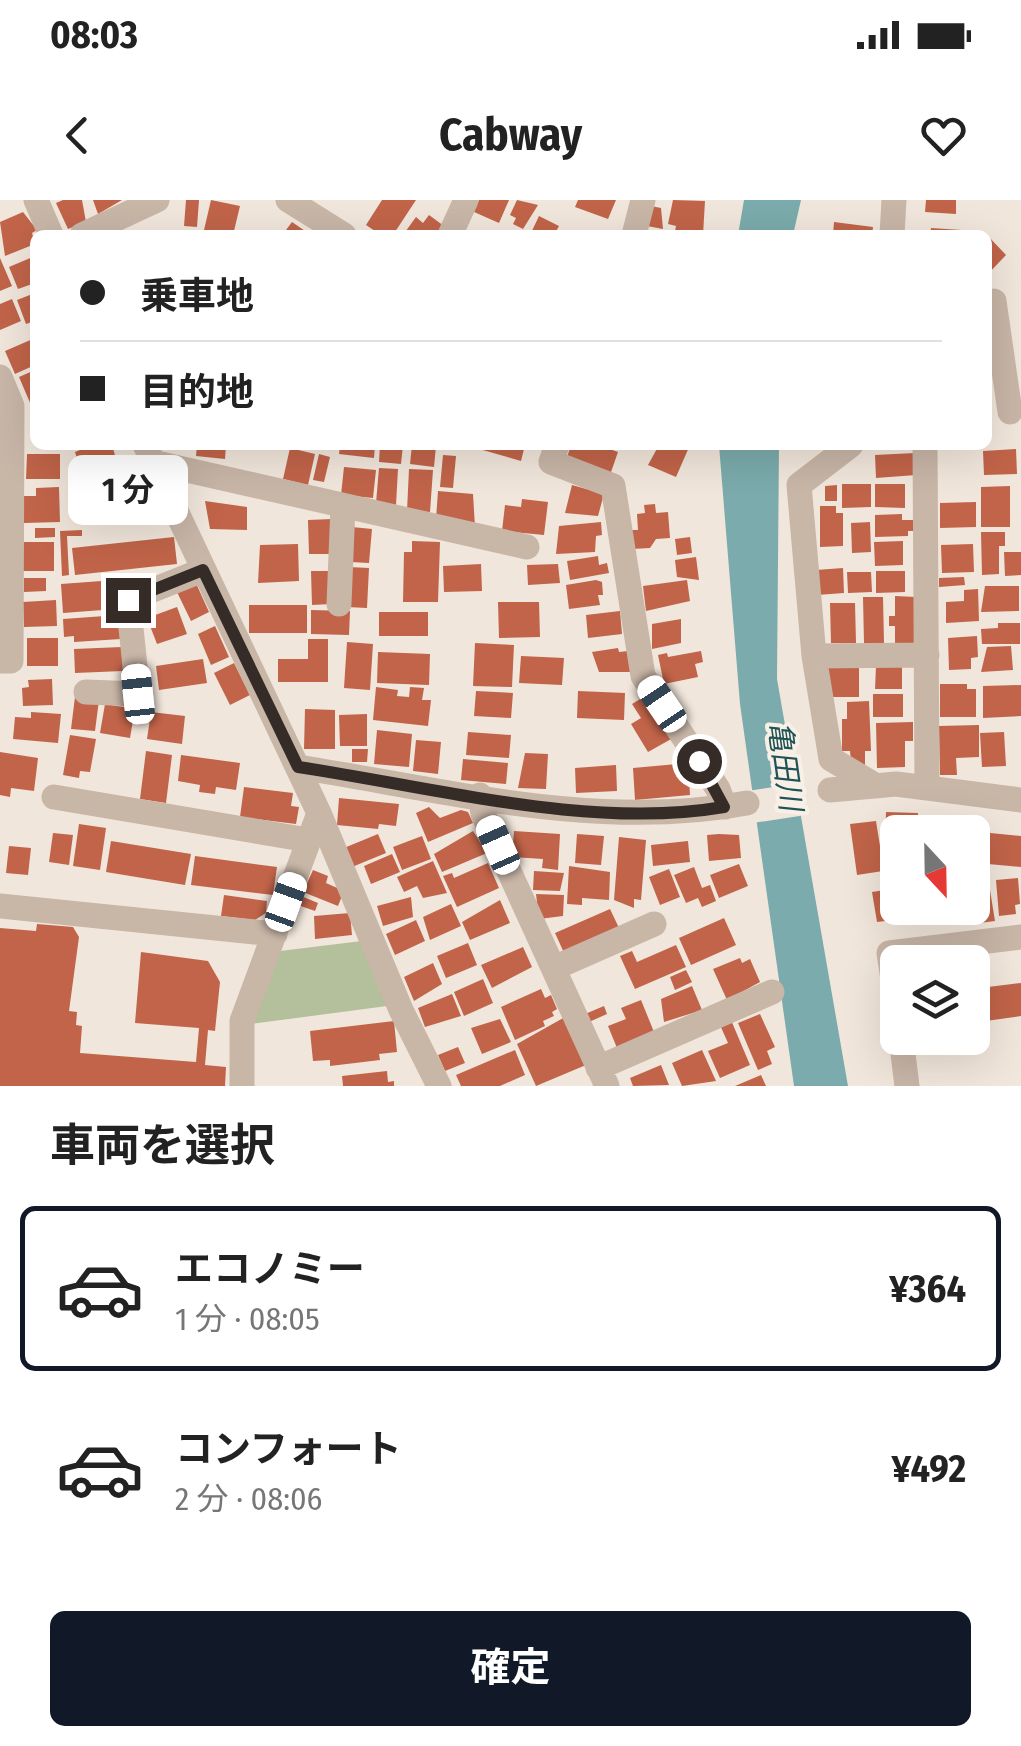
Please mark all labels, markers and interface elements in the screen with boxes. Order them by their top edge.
text: 08:03 [50,12,138,58]
icon: back [50,108,105,163]
text: Cabway [439,108,582,162]
icon: heart [916,108,971,163]
text: 乗車地 [140,273,254,319]
text: 目的地 [140,369,254,415]
callout: 1 分 [68,455,188,525]
text: 1 分 [102,471,154,509]
route end [106,578,151,623]
car [120,663,156,725]
car [633,671,691,737]
water label: 亀田川 [761,719,810,816]
route start [677,739,722,784]
car [472,811,524,879]
north arrow [880,815,990,925]
map controls [880,815,990,1055]
car [262,869,310,935]
button: layers [880,945,990,1055]
text: 車両を選択 [50,1119,275,1173]
icon: car [55,1244,145,1334]
text: エコノミー [175,1246,365,1292]
text: ¥364 [889,1266,966,1312]
text: 1 分 · 08:05 [175,1300,320,1338]
icon: car [55,1424,145,1514]
text: コンフォート [175,1426,402,1472]
text: ¥492 [892,1446,966,1492]
text: 2 分 · 08:06 [175,1480,322,1518]
button: 確定 [50,1611,971,1726]

